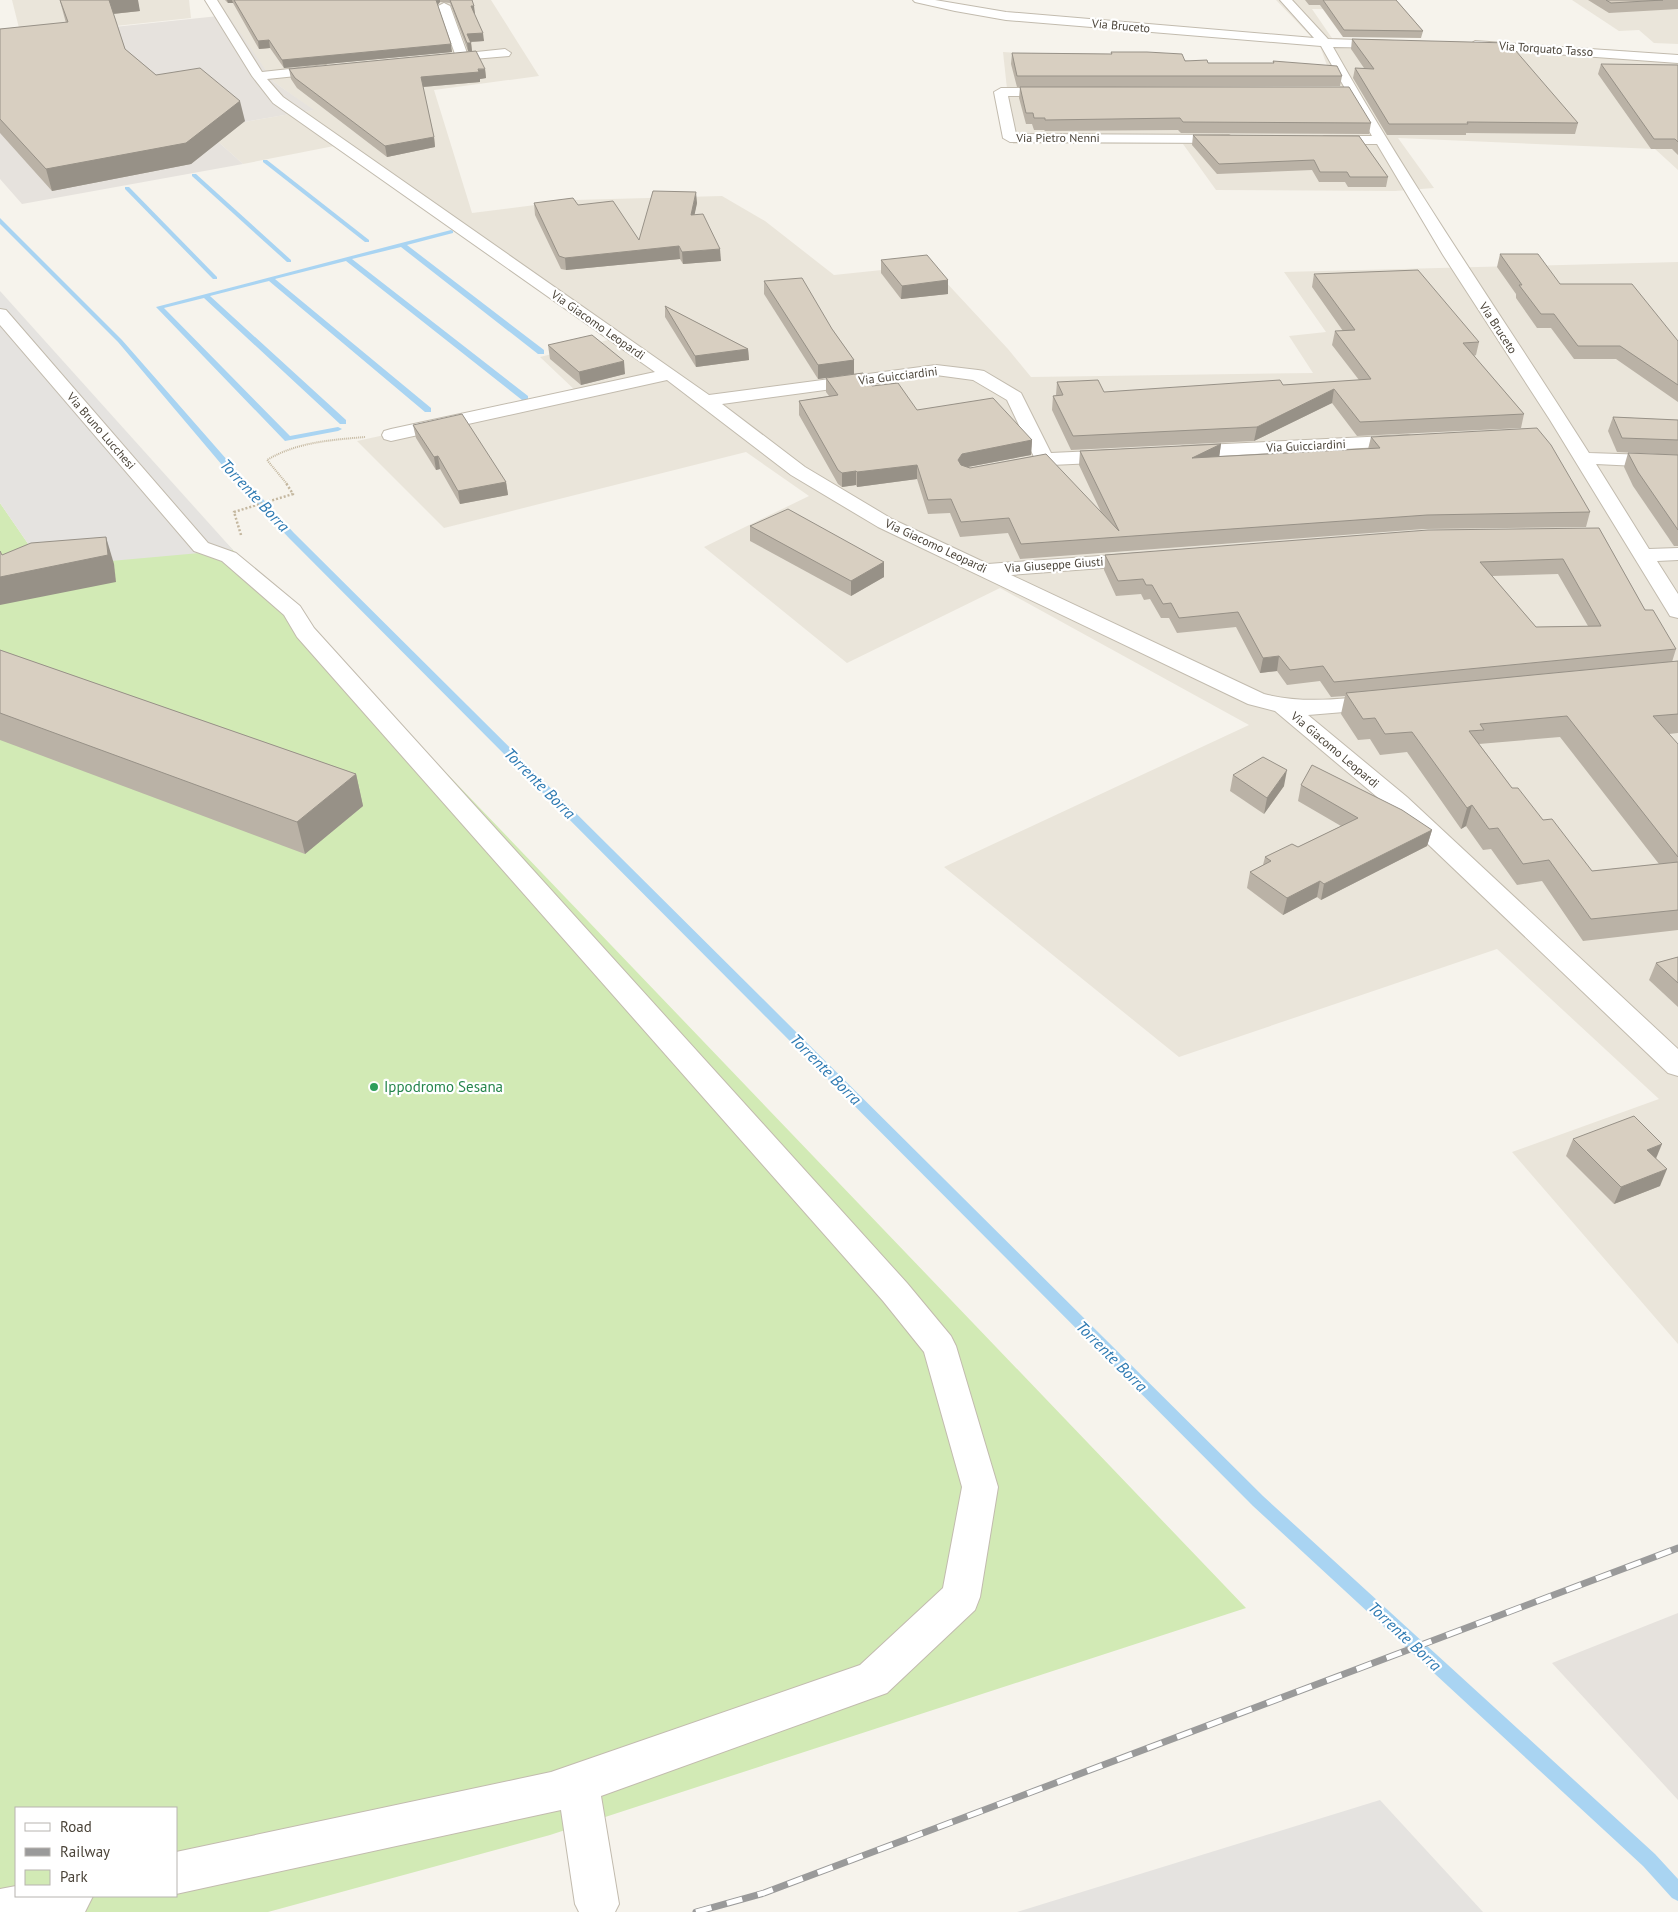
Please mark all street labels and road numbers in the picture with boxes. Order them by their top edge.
street label: Via Bruceto [1090,15,1151,36]
street label: Via Torquato Tasso [1497,38,1594,59]
street label: Via Pietro Nenni [1015,130,1100,145]
street label: Via Giacomo Leopardi [548,286,648,362]
street label: Via Bruceto [1476,298,1521,356]
street label: Via Guicciardini [857,363,938,388]
street label: Via Bruno Lucchesi [63,388,139,472]
street label: Via Guicciardini [1265,436,1346,455]
street label: Via Giacomo Leopardi [882,515,990,576]
street label: Via Giuseppe Giusti [1003,554,1104,576]
street label: Via Giacomo Leopardi [1287,708,1383,791]

